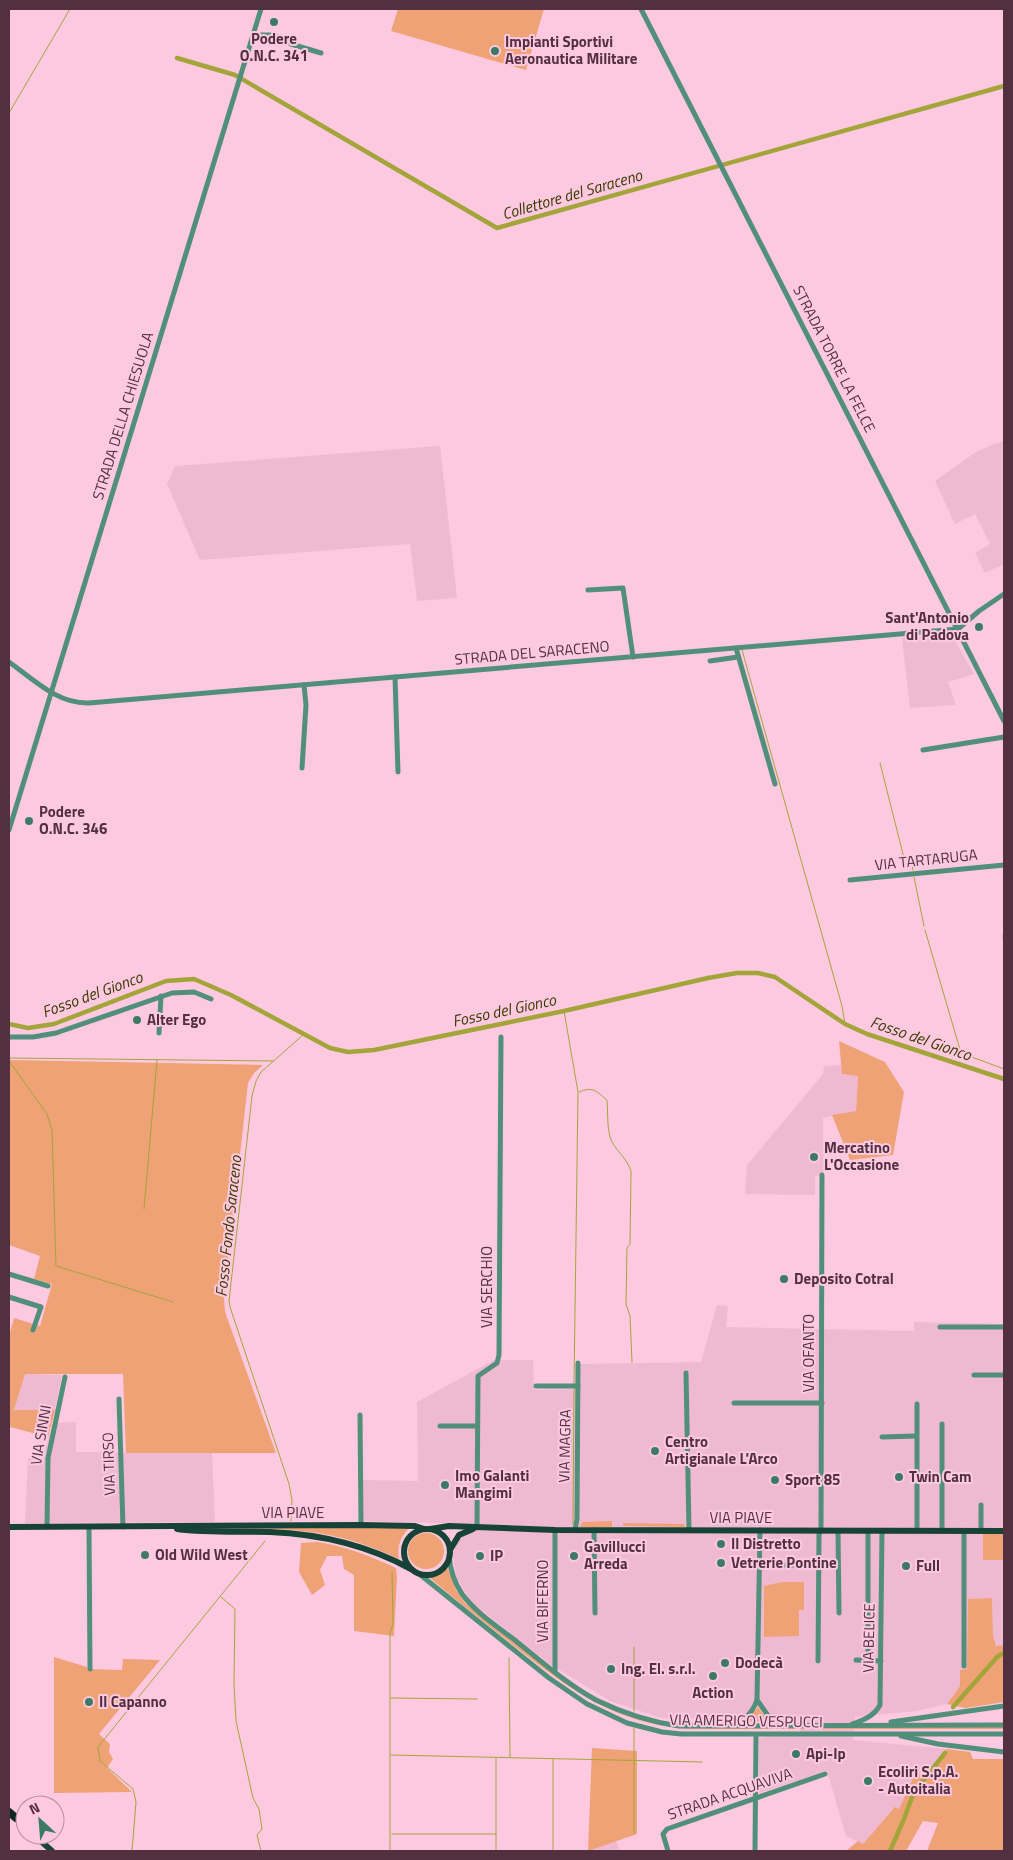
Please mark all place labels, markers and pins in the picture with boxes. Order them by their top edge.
marker: Podere O.N.C. 341 [268,16,280,28]
place label: Podere O.N.C. 341 [240,27,308,67]
place label: Impianti Sportivi Aeronautica Militare [505,30,638,70]
marker: Impianti Sportivi Aeronautica Militare [489,45,501,57]
place label: Sant'Antonio di Padova [885,606,969,646]
marker: Sant'Antonio di Padova [973,621,985,633]
place label: Podere O.N.C. 346 [39,800,107,840]
marker: Podere O.N.C. 346 [23,815,35,827]
place label: Alter Ego [147,1008,206,1031]
marker: Alter Ego [131,1014,143,1026]
place label: Mercatino L'Occasione [824,1136,900,1176]
marker: Mercatino L'Occasione [808,1151,820,1163]
place label: Deposito Cotral [794,1267,894,1290]
marker: Deposito Cotral [778,1273,790,1285]
place label: Centro Artigianale L'Arco [665,1430,778,1470]
marker: Centro Artigianale L'Arco [649,1445,661,1457]
place label: Imo Galanti Mangimi [455,1464,529,1504]
place label: Twin Cam [909,1465,972,1488]
place label: Sport 85 [785,1468,840,1491]
marker: Twin Cam [893,1471,905,1483]
marker: Sport 85 [769,1474,781,1486]
marker: Imo Galanti Mangimi [439,1479,451,1491]
place label: Il Distretto [731,1532,801,1555]
place label: Gavillucci Arreda [584,1535,646,1575]
marker: Il Distretto [715,1538,727,1550]
place label: Old Wild West [155,1543,248,1566]
place label: IP [490,1544,503,1567]
marker: Old Wild West [139,1549,151,1561]
marker: IP [474,1550,486,1562]
marker: Gavillucci Arreda [568,1550,580,1562]
place label: Vetrerie Pontine [731,1551,837,1574]
place label: Full [916,1554,940,1577]
marker: Vetrerie Pontine [715,1557,727,1569]
marker: Full [900,1560,912,1572]
place label: Dodecà [735,1651,783,1674]
place label: Ing. El. s.r.l. [621,1657,696,1680]
marker: Dodecà [719,1657,731,1669]
marker: Ing. El. s.r.l. [605,1663,617,1675]
marker: Action [707,1670,719,1682]
place label: Action [692,1681,734,1704]
place label: Il Capanno [99,1690,167,1713]
marker: Il Capanno [83,1696,95,1708]
place label: Api-Ip [806,1742,846,1765]
marker: Api-Ip [790,1748,802,1760]
place label: Ecoliri S.p.A. - Autoitalia [878,1760,958,1800]
marker: Ecoliri S.p.A. - Autoitalia [862,1775,874,1787]

